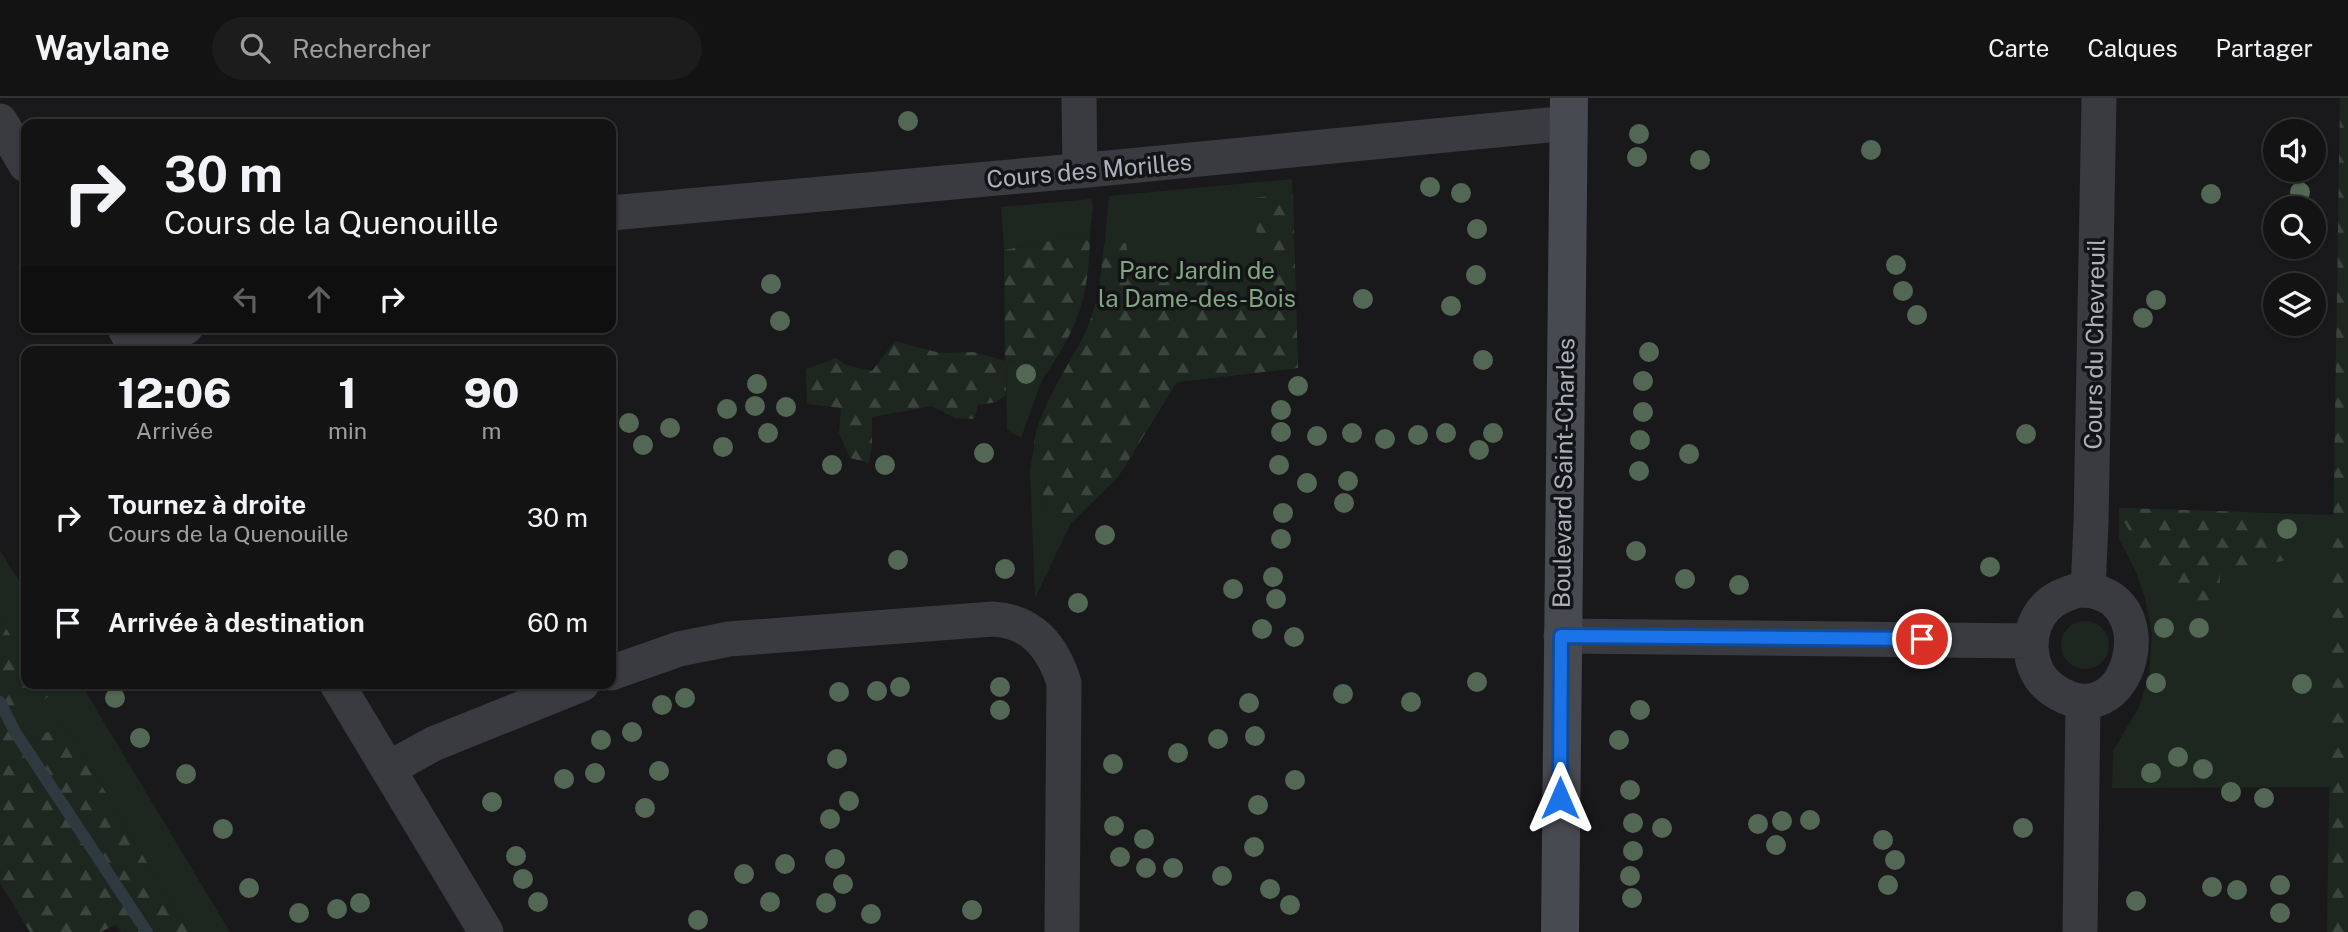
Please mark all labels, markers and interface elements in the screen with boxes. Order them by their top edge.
search box [212,17,702,80]
text: Waylane [35,29,170,67]
icon: search [236,29,274,67]
text: Rechercher [292,33,431,64]
text: Carte [1988,34,2049,62]
text: Calques [2087,34,2178,62]
text: Partager [2216,34,2313,62]
map controls [2263,119,2326,336]
button: sound [2263,119,2326,182]
text: 30 m [164,145,283,203]
icon: right [49,147,140,238]
street label: Cours des Morilles [985,147,1193,193]
button: search [2263,196,2326,259]
text: Cours de la Quenouille [164,204,499,241]
street label: Cours du Chevreuil [2078,238,2110,450]
park label: Parc Jardin de la Dame-des-Bois [1098,256,1296,312]
button: layers [2263,273,2326,336]
icon: left [227,280,265,318]
icon: ahead [300,280,338,318]
icon: right [373,280,411,318]
street label: Boulevard Saint-Charles [1547,338,1579,608]
text: 12:06 [117,368,232,417]
text: 1 [338,368,357,417]
text: 90 [464,368,520,417]
text: Arrivée [136,417,213,444]
text: min [328,417,367,444]
text: m [482,417,501,444]
text: Tournez à droite [108,489,306,520]
icon: right [49,499,87,537]
text: 30 m [527,502,588,533]
text: Cours de la Quenouille [108,520,349,547]
icon: arrive [49,604,87,642]
text: Arrivée à destination [108,607,365,638]
text: 60 m [527,607,588,638]
pin [1892,609,1952,669]
icon: arrive [1903,620,1941,658]
position arrow [1523,761,1597,835]

